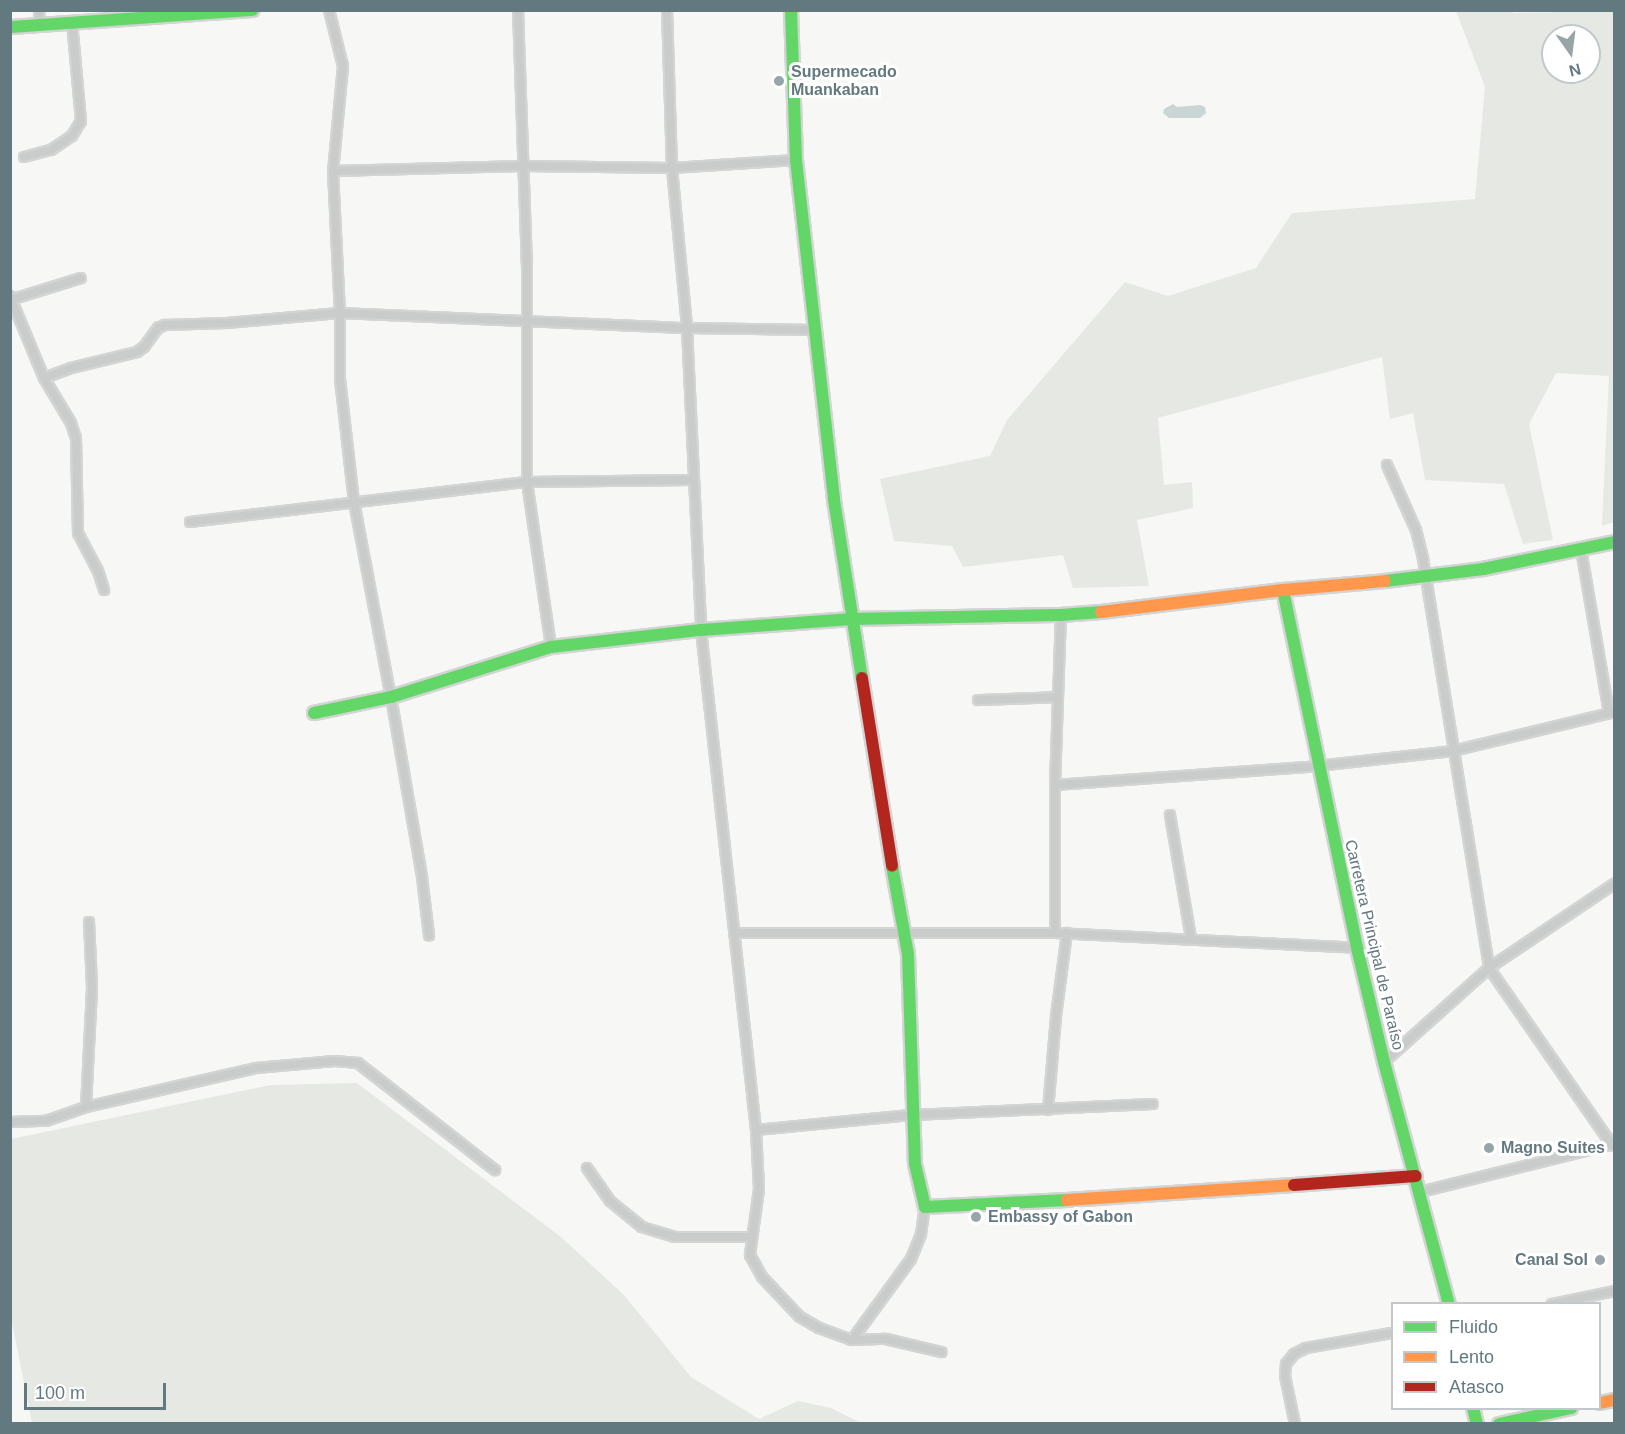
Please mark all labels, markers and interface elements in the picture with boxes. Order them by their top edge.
north arrow [1541,24,1601,84]
text: N [1567,60,1583,80]
place label: Supermecado Muankaban [791,62,897,100]
marker: Supermecado Muankaban [772,74,786,88]
street label: Carretera Principal de Paraíso [1340,838,1408,1052]
place label: Magno Suites [1501,1138,1605,1158]
marker: Magno Suites [1482,1141,1496,1155]
place label: Embassy of Gabon [988,1207,1133,1227]
marker: Embassy of Gabon [969,1210,983,1224]
place label: Canal Sol [1515,1250,1588,1270]
marker: Canal Sol [1593,1253,1607,1267]
legend [1391,1302,1601,1410]
text: Fluido [1449,1317,1498,1337]
text: Lento [1449,1347,1494,1367]
scale bar [27,1371,170,1409]
text: Atasco [1449,1377,1504,1397]
text: 100 m [35,1383,85,1403]

